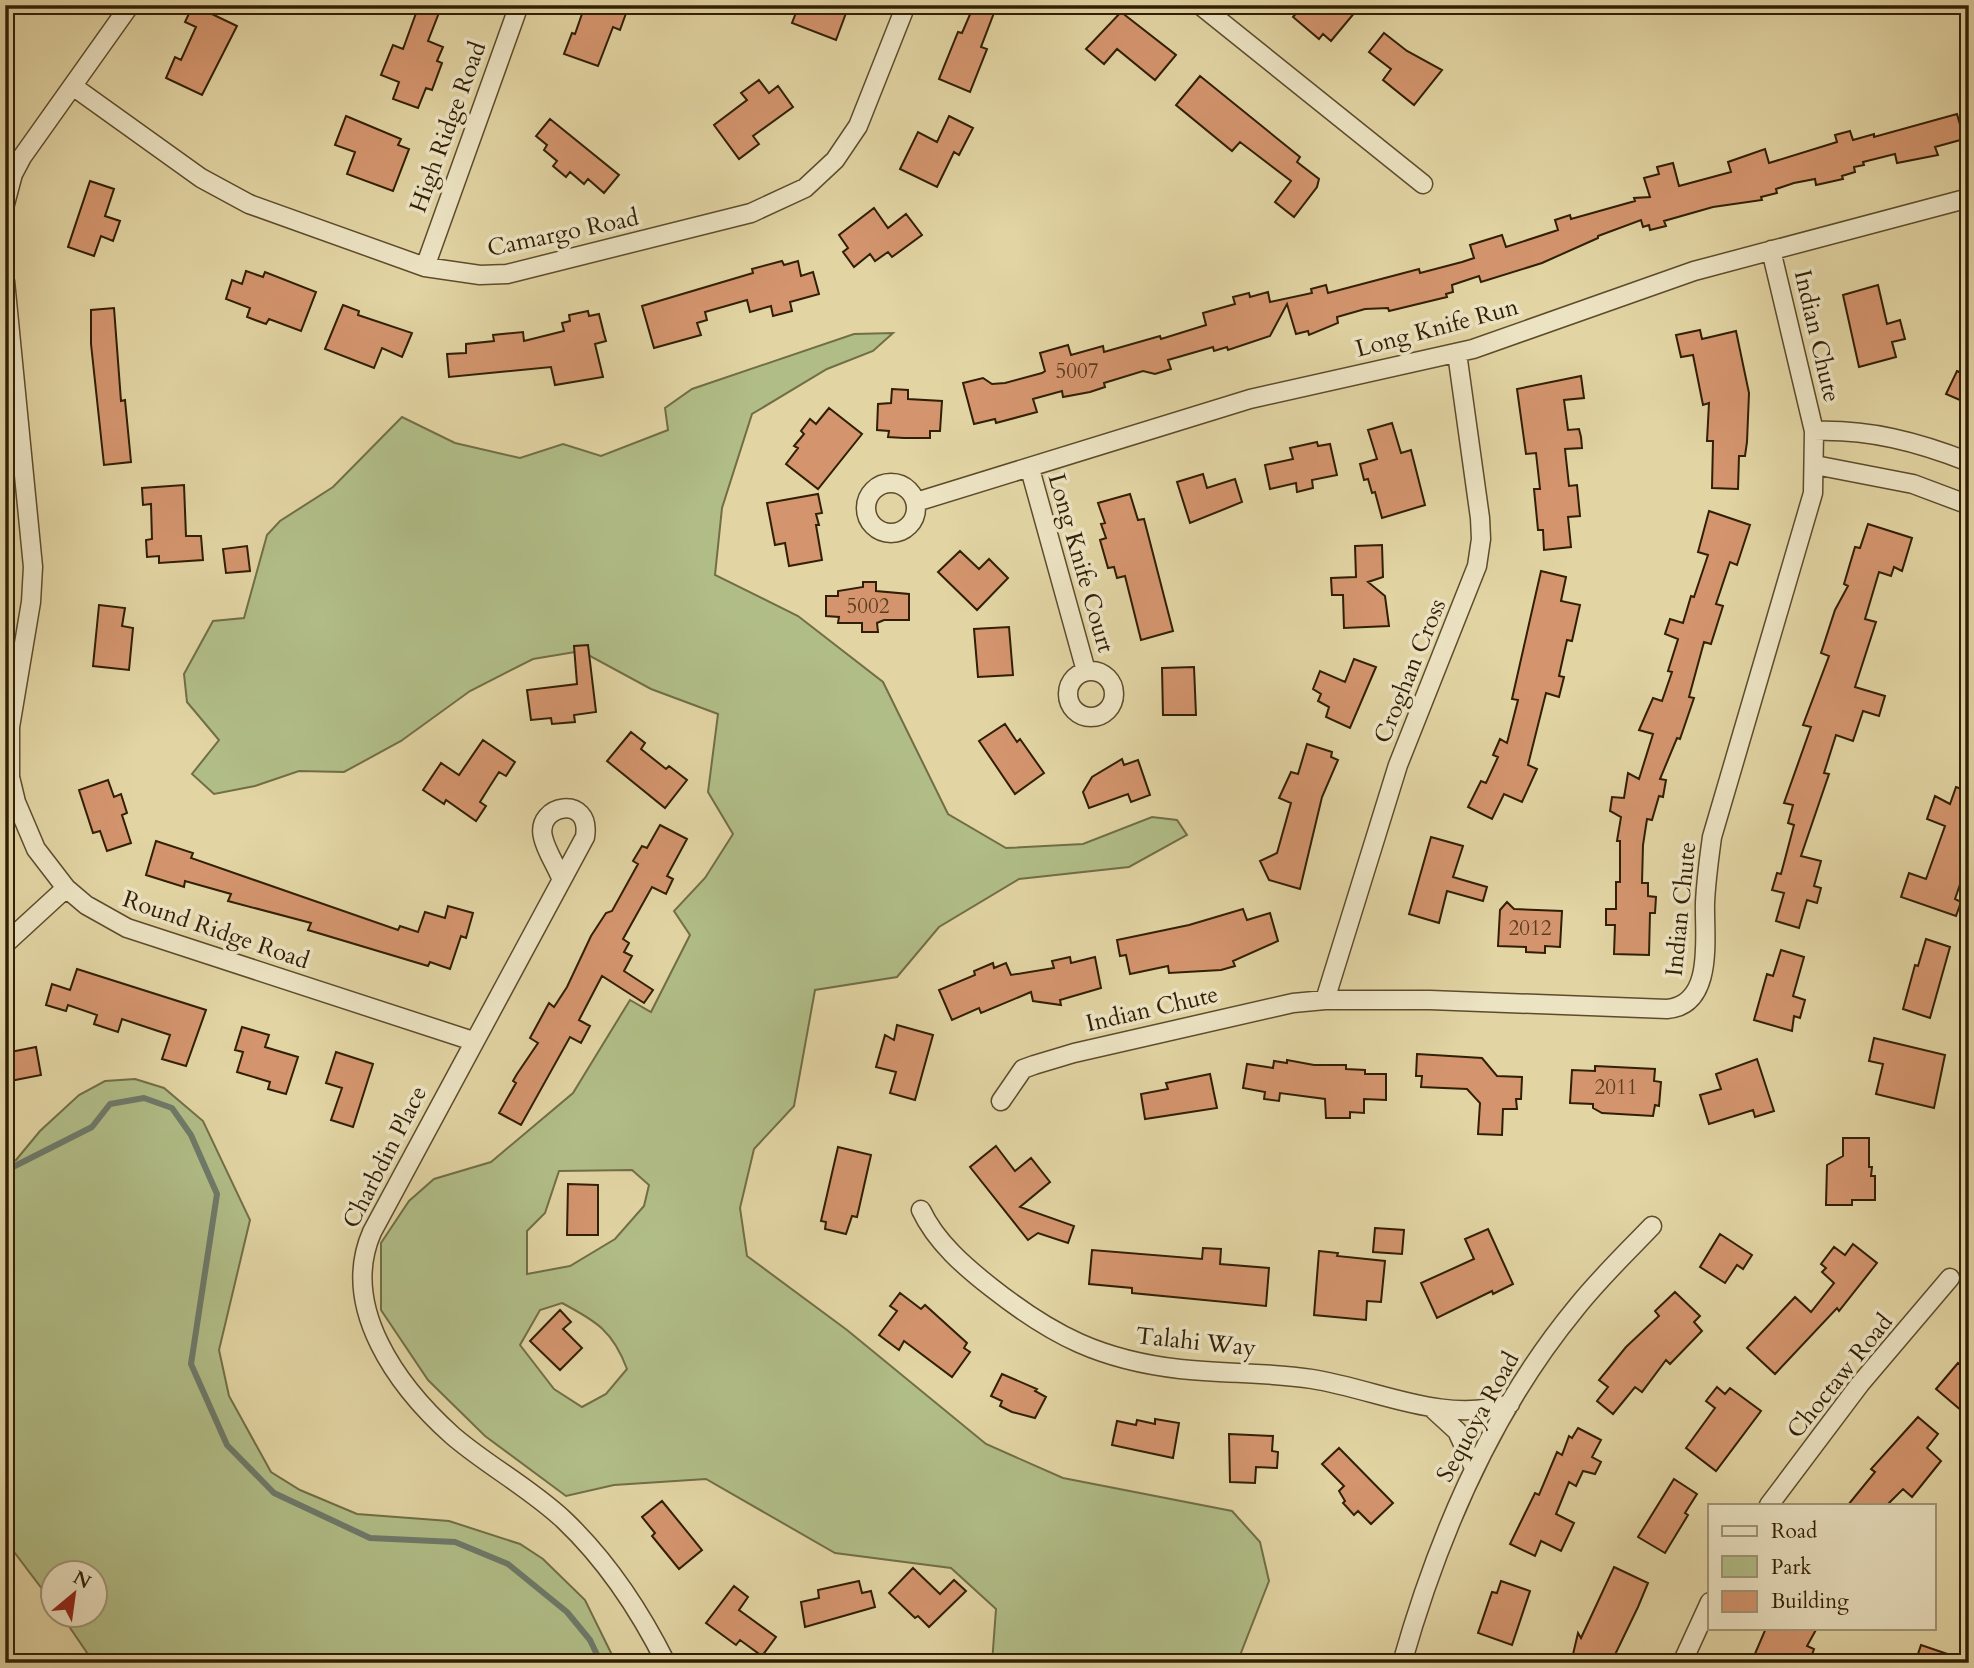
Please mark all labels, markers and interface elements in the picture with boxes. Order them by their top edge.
street label: High Ridge Road [402,37,494,217]
street label: Camargo Road [484,201,642,265]
street label: Indian Chute [1786,267,1848,405]
street label: Long Knife Run [1352,290,1522,366]
house number: 5007 [1055,357,1099,386]
street label: Long Knife Court [1040,470,1122,657]
house number: 5002 [846,592,890,621]
street label: Croghan Cross [1366,594,1454,748]
street label: Indian Chute [1658,840,1704,978]
street label: Round Ridge Road [118,883,314,977]
house number: 2012 [1508,914,1552,943]
street label: Indian Chute [1083,978,1221,1040]
house number: 2011 [1594,1073,1638,1102]
street label: Charbdin Place [335,1080,435,1234]
street label: Choctaw Road [1779,1306,1901,1445]
street label: Talahi Way [1134,1319,1258,1365]
street label: Sequoya Road [1429,1346,1527,1488]
legend [1708,1504,1936,1630]
text: Road [1771,1517,1817,1546]
text: Park [1771,1553,1812,1582]
north arrow [38,1560,108,1630]
text: N [68,1565,96,1596]
text: Building [1771,1587,1849,1616]

